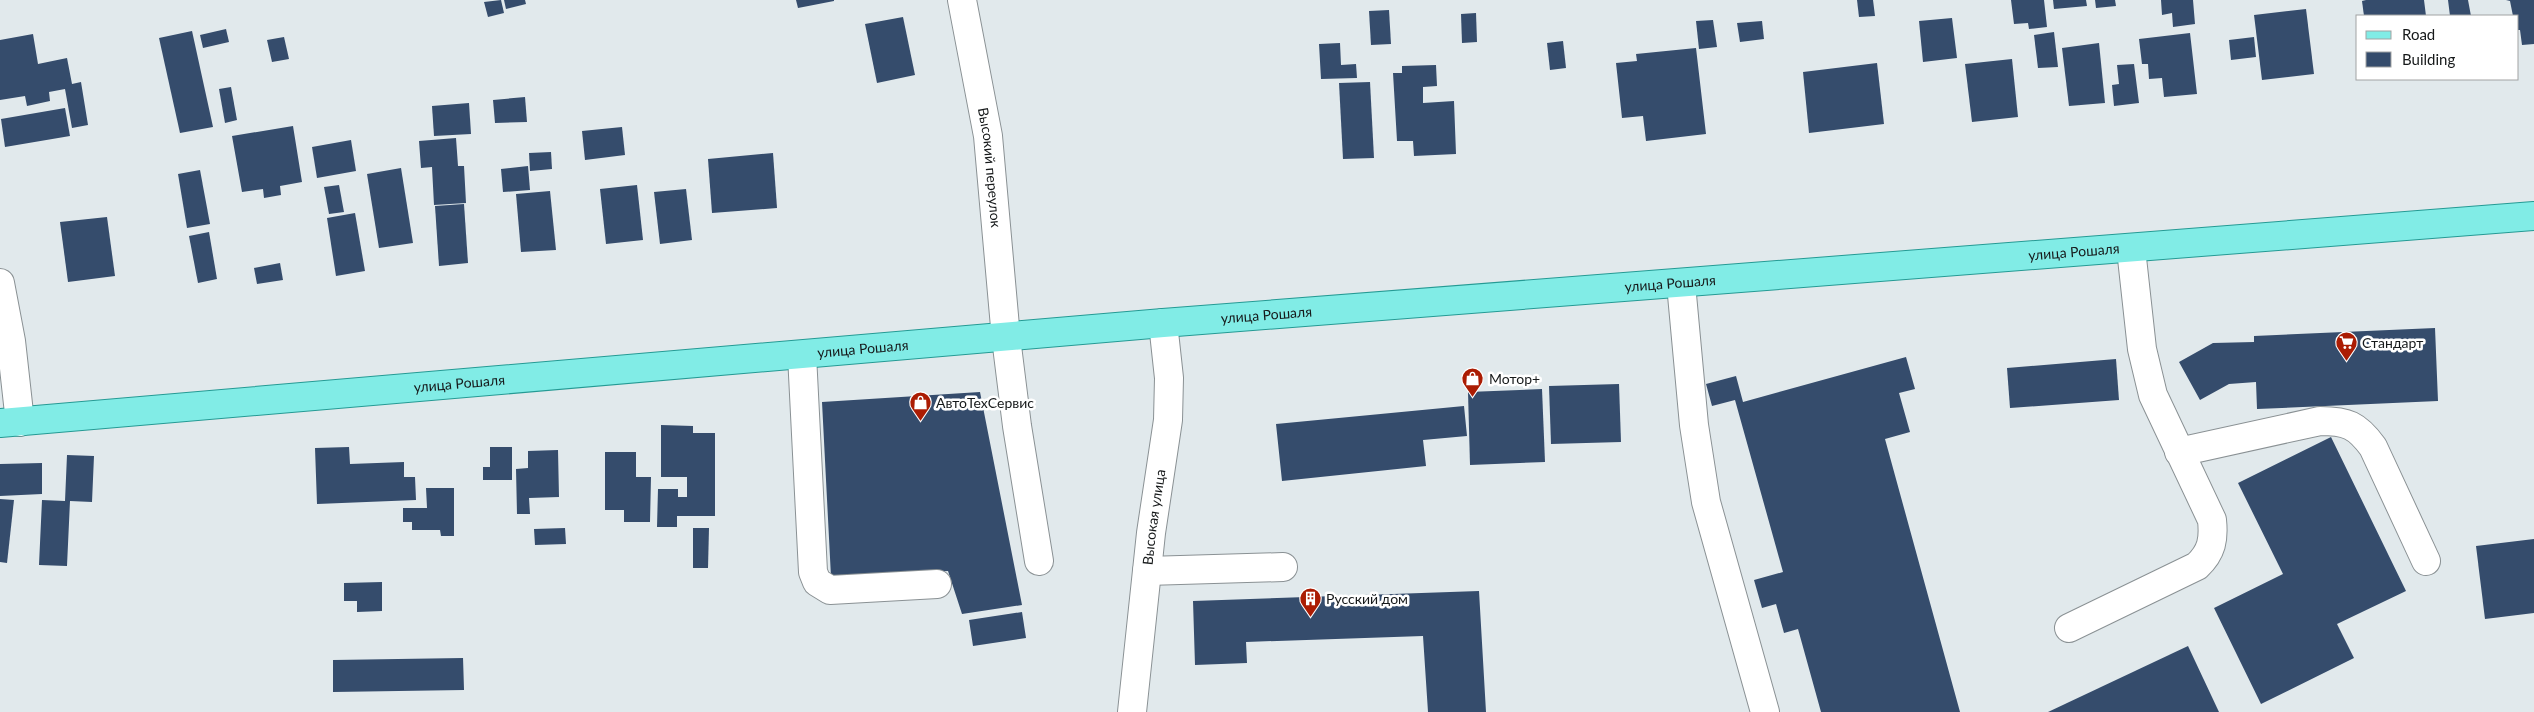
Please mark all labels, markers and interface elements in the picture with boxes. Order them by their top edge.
legend [2356,15,2519,80]
text: Road [2402,25,2435,43]
text: Building [2402,50,2455,68]
street label: Высокий переулок [975,106,1005,229]
street label: улица Рошаля [2028,239,2120,263]
street label: улица Рошаля [1624,271,1716,295]
street label: улица Рошаля [1220,302,1313,326]
supermarket icon: Стандарт [2334,331,2358,362]
place label: Стандарт [2362,334,2423,351]
street label: улица Рошаля [816,336,909,361]
shop icon: Мотор+ [1461,367,1485,398]
place label: Мотор+ [1489,370,1540,387]
street label: улица Рошаля [413,371,506,395]
shop icon: АвтоТехСервис [908,391,932,422]
place label: АвтоТехСервис [936,394,1034,411]
street label: Высокая улица [1139,468,1168,566]
building icon: Русский дом [1298,587,1322,618]
place label: Русский дом [1326,590,1408,607]

